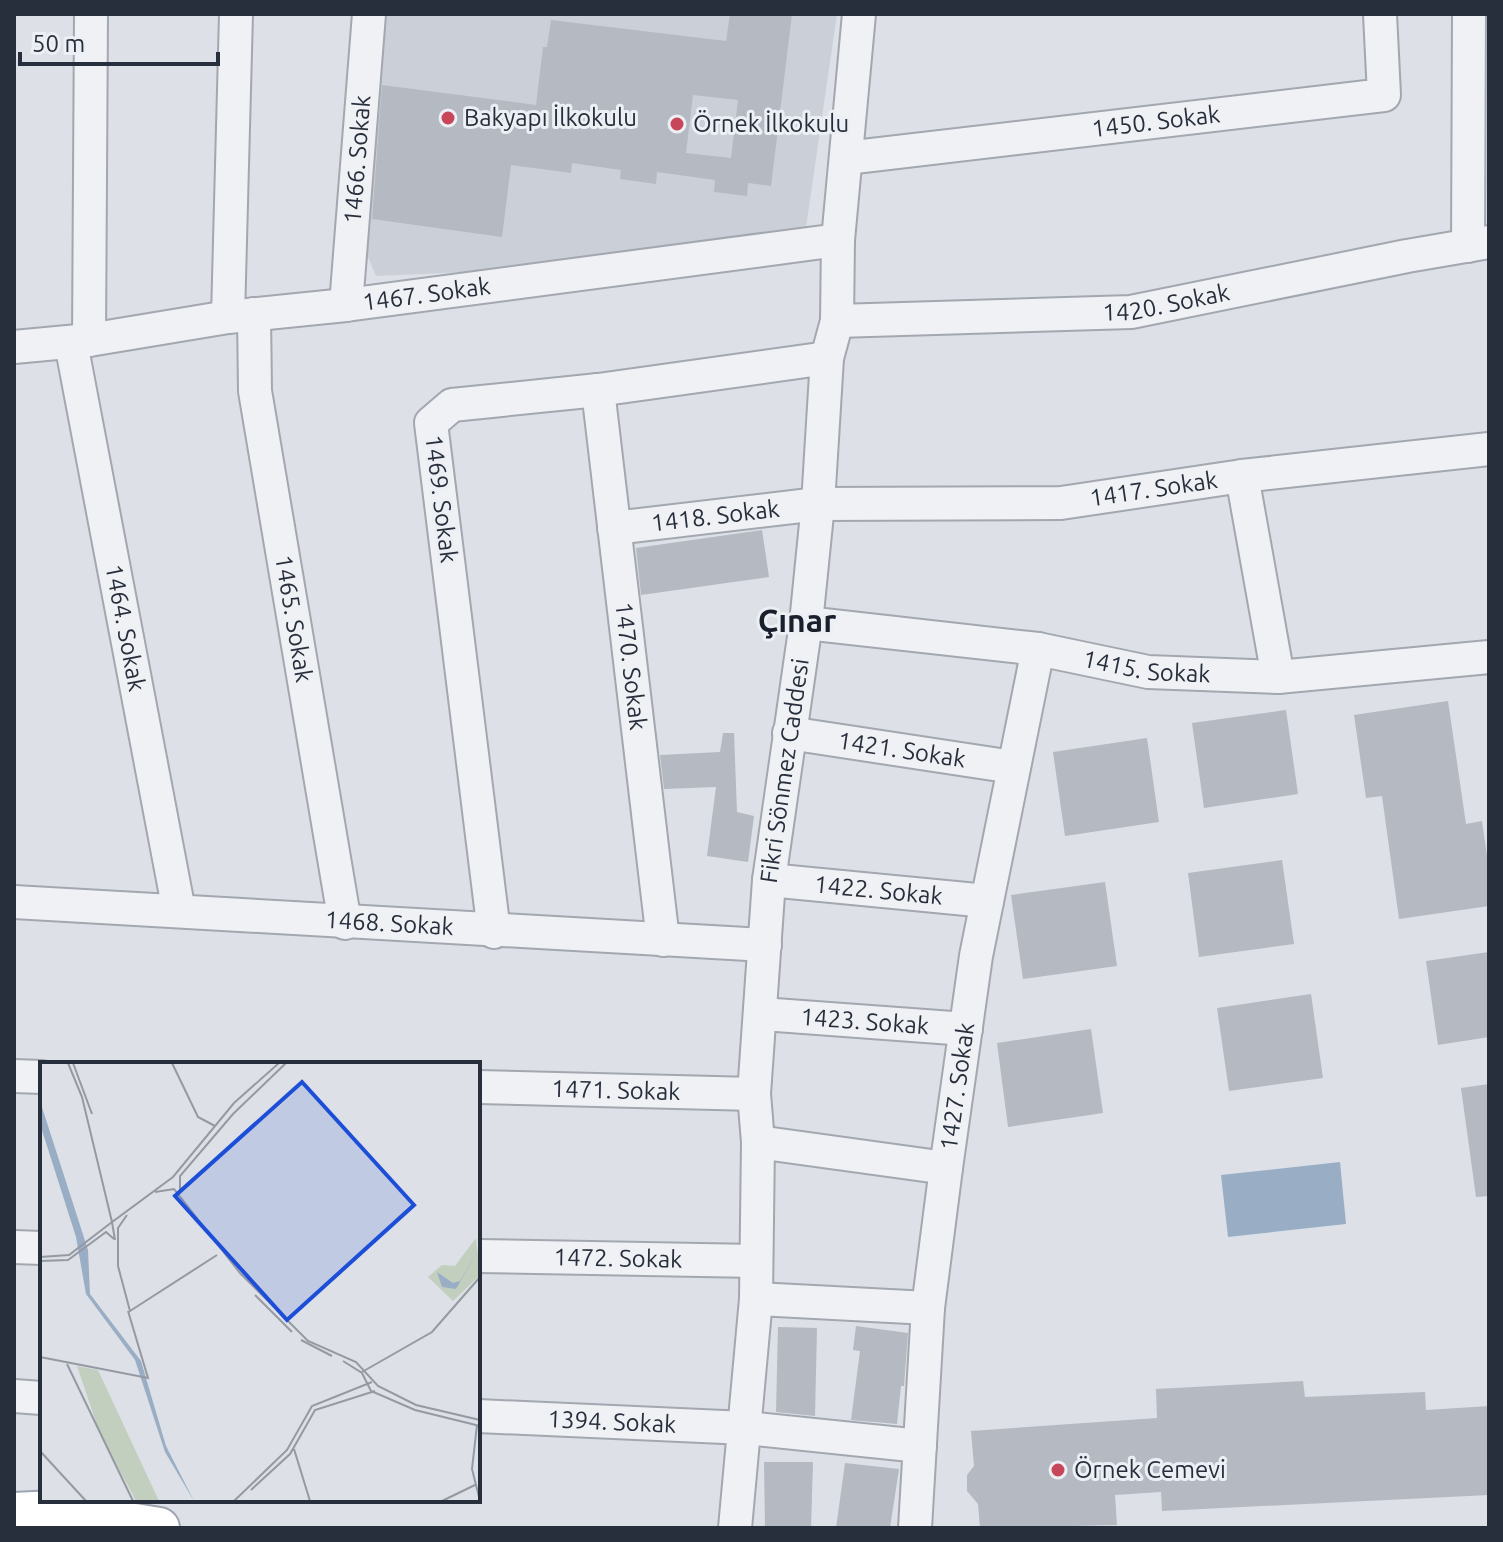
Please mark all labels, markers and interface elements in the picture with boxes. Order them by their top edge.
scale bar [20,16,218,66]
text: 50 m [32,30,85,57]
street label: 1466. Sokak [338,94,376,225]
street label: 1450. Sokak [1090,100,1221,142]
place label: Bakyapı İlkokulu [464,104,637,131]
marker: Bakyapı İlkokulu [439,109,457,127]
place label: Örnek İlkokulu [693,110,849,137]
marker: Örnek İlkokulu [668,115,686,133]
street label: 1467. Sokak [361,272,492,316]
street label: 1420. Sokak [1102,278,1232,326]
street label: 1469. Sokak [420,433,463,564]
street label: 1417. Sokak [1088,466,1219,512]
street label: 1418. Sokak [650,495,781,537]
street label: 1465. Sokak [270,553,318,684]
street label: 1464. Sokak [100,562,151,694]
street label: 1470. Sokak [610,600,652,732]
district label: Çınar [758,602,836,639]
street label: 1415. Sokak [1081,645,1211,687]
street label: Fikri Sönmez Caddesi [755,657,814,885]
street label: 1421. Sokak [836,727,967,773]
street label: 1422. Sokak [813,870,944,910]
street label: 1468. Sokak [324,906,454,940]
street label: 1423. Sokak [800,1003,930,1039]
street label: 1427. Sokak [935,1021,979,1152]
inset map [40,1062,480,1502]
street label: 1471. Sokak [551,1075,681,1105]
street label: 1472. Sokak [553,1243,683,1273]
street label: 1394. Sokak [547,1405,677,1438]
place label: Örnek Cemevi [1074,1456,1226,1483]
marker: Örnek Cemevi [1049,1461,1067,1479]

